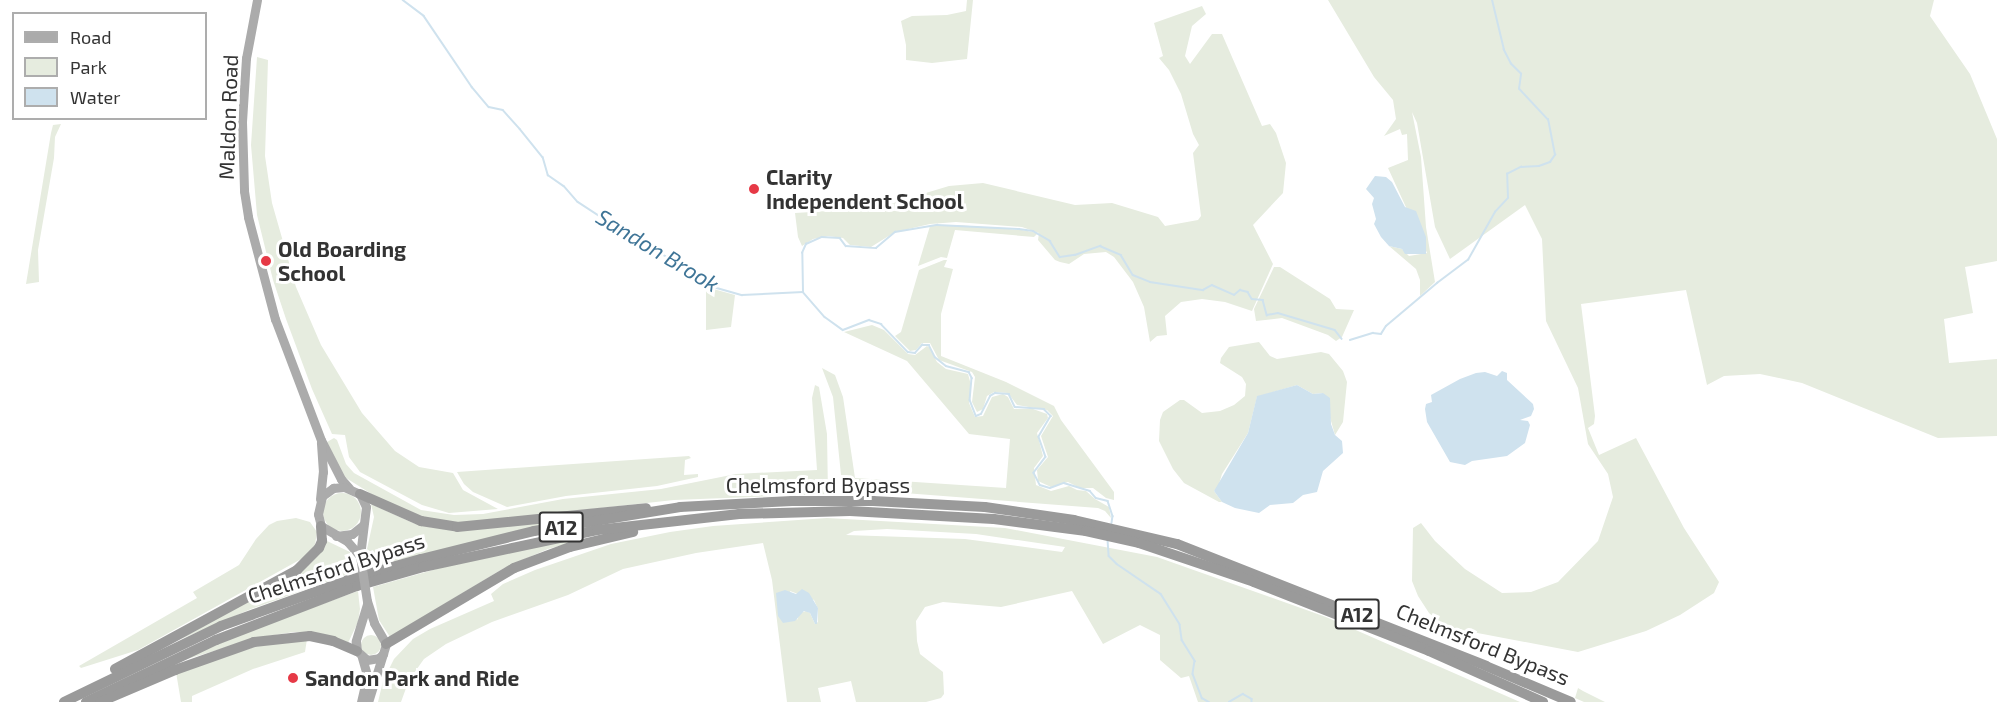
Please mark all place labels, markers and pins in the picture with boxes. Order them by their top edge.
place label: Clarity Independent School [766,164,964,214]
marker: Clarity Independent School [747,182,761,196]
place label: Old Boarding School [278,236,406,286]
marker: Old Boarding School [259,254,273,268]
place label: Sandon Park and Ride [305,665,520,691]
marker: Sandon Park and Ride [286,671,300,685]

